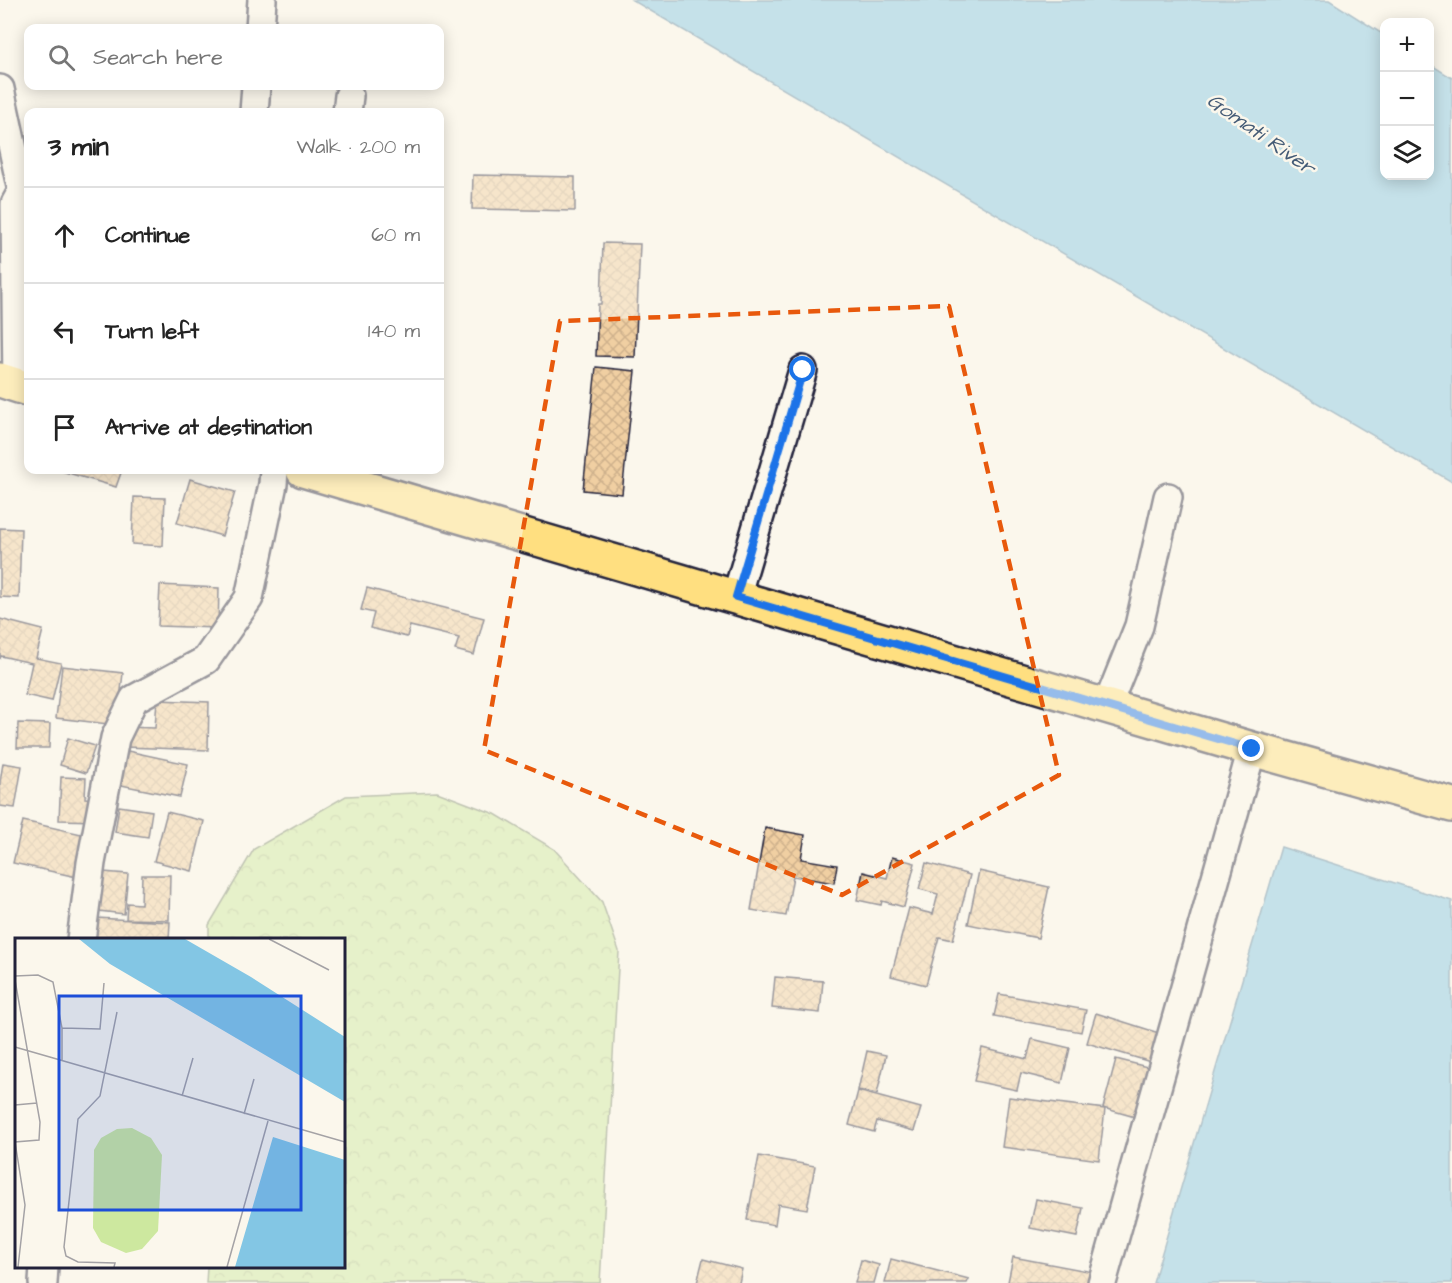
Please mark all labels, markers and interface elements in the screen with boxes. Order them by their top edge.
map controls [1380,18,1434,180]
button: + [1380,18,1434,72]
search box [24,24,444,90]
icon: search [45,41,78,74]
text: Search here [93,42,223,73]
button: − [1380,72,1434,126]
water label: Gomati River [1201,86,1323,183]
button: layers [1380,126,1434,180]
text: 3 min [48,129,109,165]
text: Walk · 200 m [297,133,420,161]
icon: ahead [48,219,81,252]
text: Continue [105,220,190,251]
text: 60 m [371,221,420,249]
icon: left [48,315,81,348]
text: Turn left [105,316,199,347]
text: 140 m [368,317,420,345]
route start [789,356,815,382]
icon: arrive [48,411,81,444]
text: Arrive at destination [105,412,312,443]
route end [1238,735,1264,761]
inset map [15,938,345,1268]

